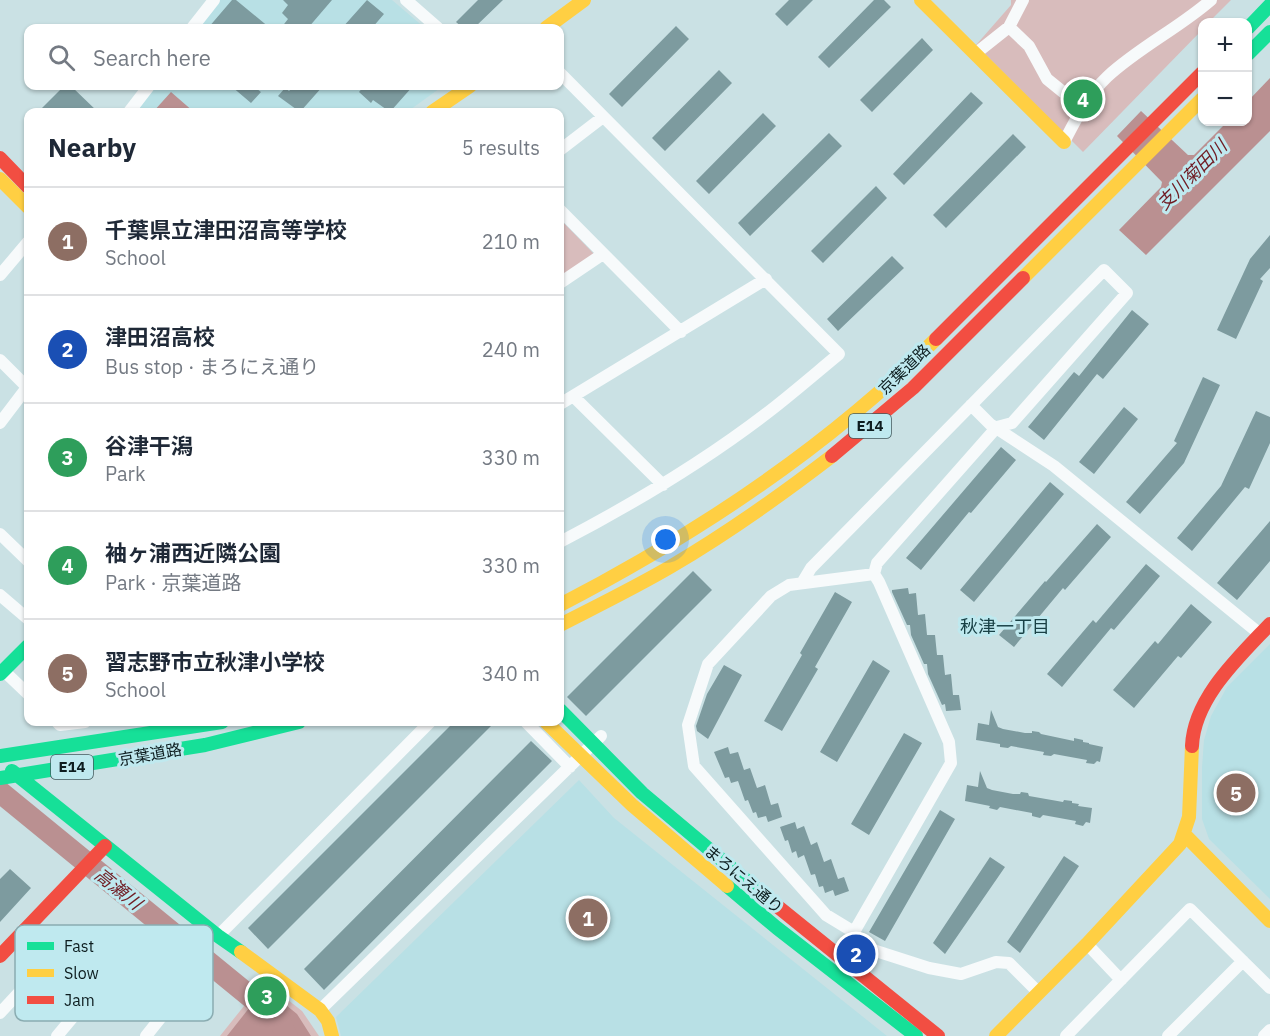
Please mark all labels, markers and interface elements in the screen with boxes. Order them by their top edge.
map controls [1198,18,1252,126]
button: + [1198,18,1252,72]
search box [24,24,564,90]
icon: search [45,41,78,74]
text: Search here [93,43,211,72]
button: − [1198,72,1252,126]
pin: 4 [1064,76,1102,122]
text: Nearby [48,130,136,164]
water label: 支川菊田川 [1152,133,1233,215]
text: 5 results [462,134,540,161]
text: 千葉県立津田沼高等学校 [105,215,347,244]
text: 1 [62,228,74,255]
text: 210 m [482,228,540,255]
text: School [105,244,166,271]
text: 津田沼高校 [105,322,215,351]
text: 2 [62,336,74,363]
text: 240 m [482,336,540,363]
street label: 京葉道路 [874,340,934,398]
text: Bus stop · まろにえ通り [105,353,319,380]
road number: E14 [849,414,891,438]
text: 谷津干潟 [105,431,193,460]
text: 3 [62,444,74,471]
text: 330 m [482,444,540,471]
text: Park [105,460,145,487]
your location [651,525,680,554]
text: 袖ヶ浦西近隣公園 [105,538,281,567]
text: 4 [62,552,74,579]
text: 330 m [482,552,540,579]
text: Park · 京葉道路 [105,569,241,596]
district label: 秋津一丁目 [960,615,1050,638]
text: 習志野市立秋津小学校 [105,647,325,676]
text: 5 [62,660,74,687]
text: 340 m [482,660,540,687]
text: School [105,676,166,703]
street label: 京葉道路 [117,739,183,769]
road number: E14 [51,755,93,779]
pin: 5 [1216,770,1256,816]
street label: まろにえ通り [701,840,787,918]
water label: 高瀬川 [90,863,148,916]
pin: 1 [568,896,608,940]
legend [15,925,213,1021]
pin: 2 [836,932,876,976]
text: Fast [64,936,94,956]
text: Slow [64,963,99,983]
pin: 3 [248,974,286,1018]
text: Jam [64,990,95,1010]

